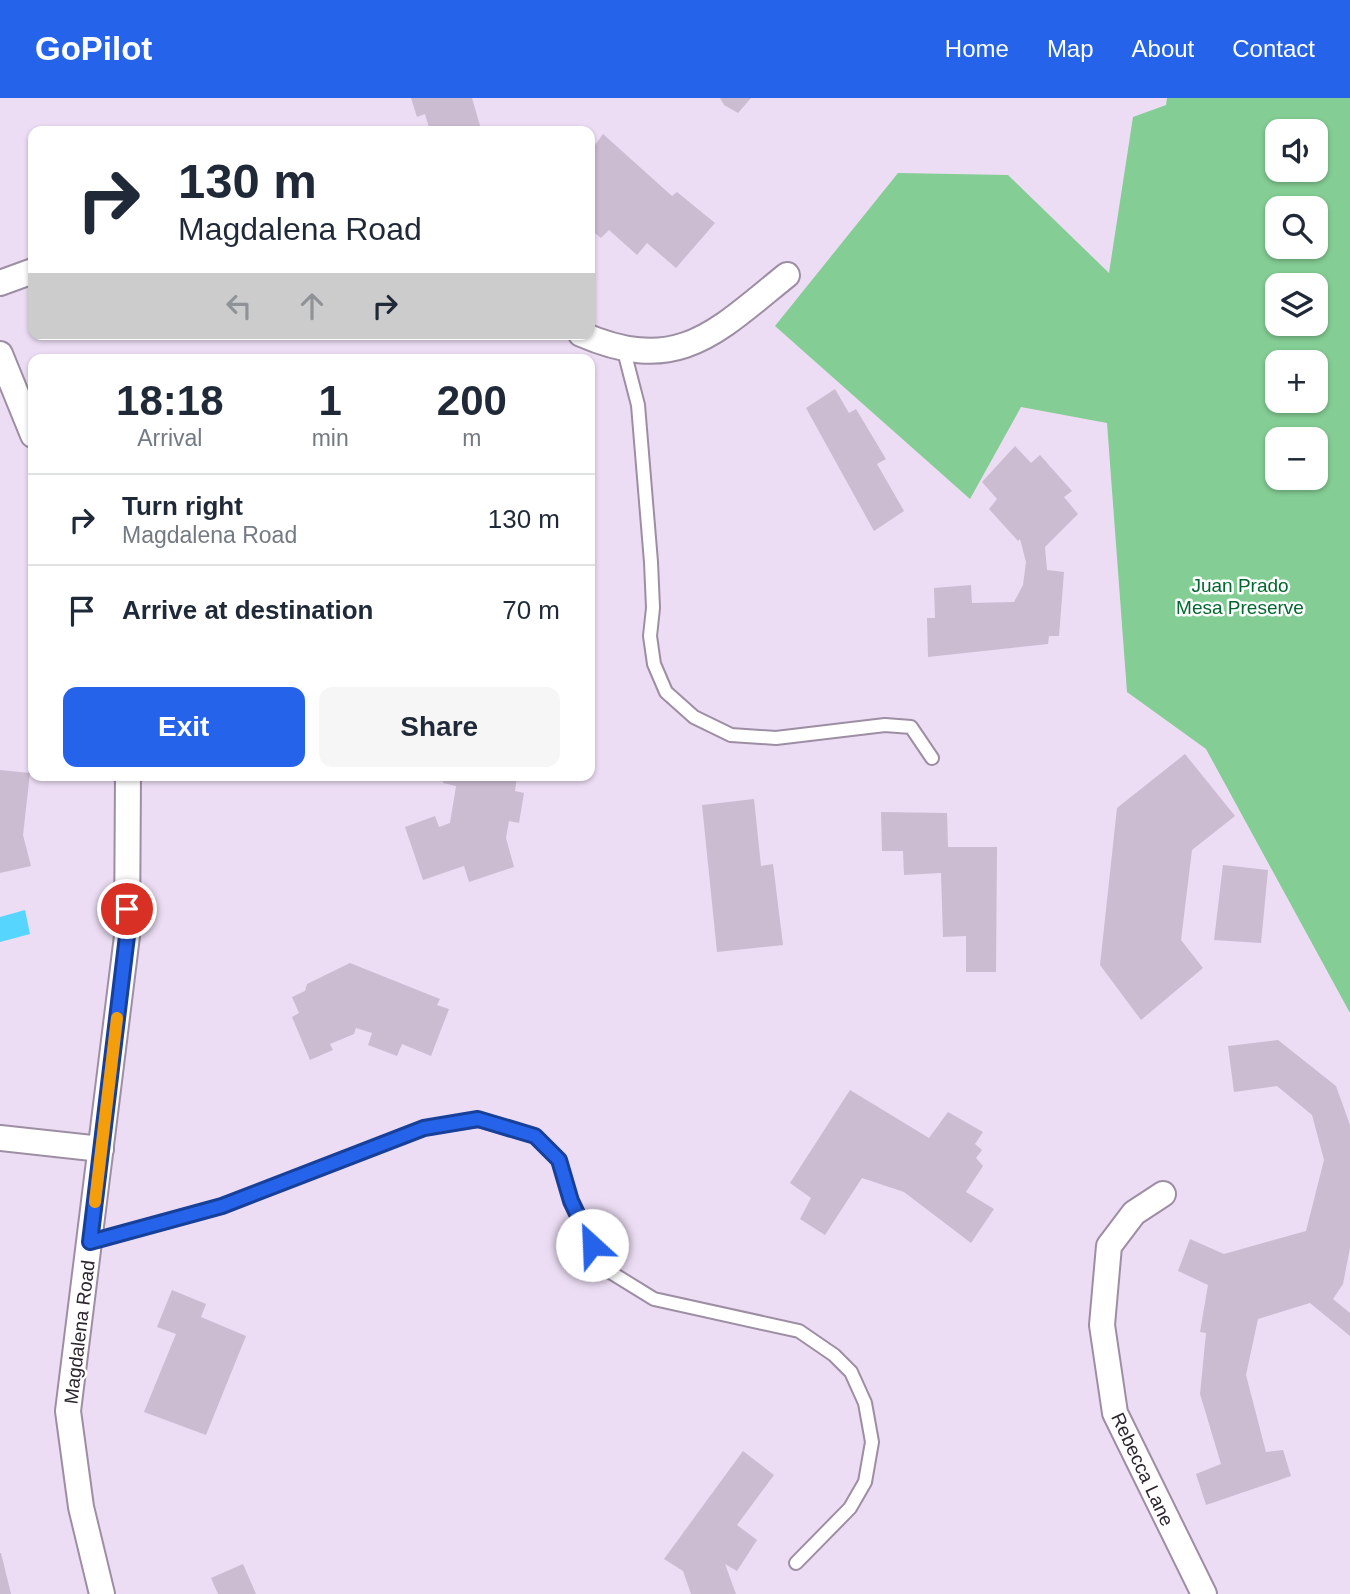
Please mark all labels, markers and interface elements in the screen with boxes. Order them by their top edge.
text: GoPilot [35,30,152,67]
text: Home [945,35,1009,62]
text: Map [1047,35,1094,62]
text: About [1132,35,1194,62]
text: Contact [1232,35,1315,62]
map controls [1265,119,1328,490]
button: sound [1265,119,1328,182]
icon: right [63,154,154,245]
text: 130 m [178,154,317,208]
button: search [1265,196,1328,259]
text: Magdalena Road [178,211,422,247]
button: layers [1265,273,1328,336]
icon: left [220,287,258,325]
icon: ahead [293,287,331,325]
icon: right [366,287,404,325]
button: + [1265,350,1328,413]
text: 18:18 [116,377,224,424]
text: 1 [318,377,342,424]
text: 200 [437,377,507,424]
text: Arrival [137,425,202,451]
text: min [312,425,349,451]
text: m [462,425,481,451]
button: − [1265,427,1328,490]
text: Turn right [122,491,243,521]
icon: right [63,501,101,539]
text: 130 m [488,504,560,534]
text: Magdalena Road [122,522,297,548]
park label: Juan Prado Mesa Preserve [1176,575,1304,618]
icon: arrive [63,592,101,630]
text: Arrive at destination [122,595,373,625]
text: 70 m [502,595,560,625]
button: Exit [63,687,305,767]
button: Share [319,687,560,767]
pin [97,879,157,939]
icon: arrive [108,890,146,928]
position arrow [555,1208,629,1282]
street label: Magdalena Road [60,1259,99,1405]
street label: Rebecca Lane [1107,1409,1178,1529]

